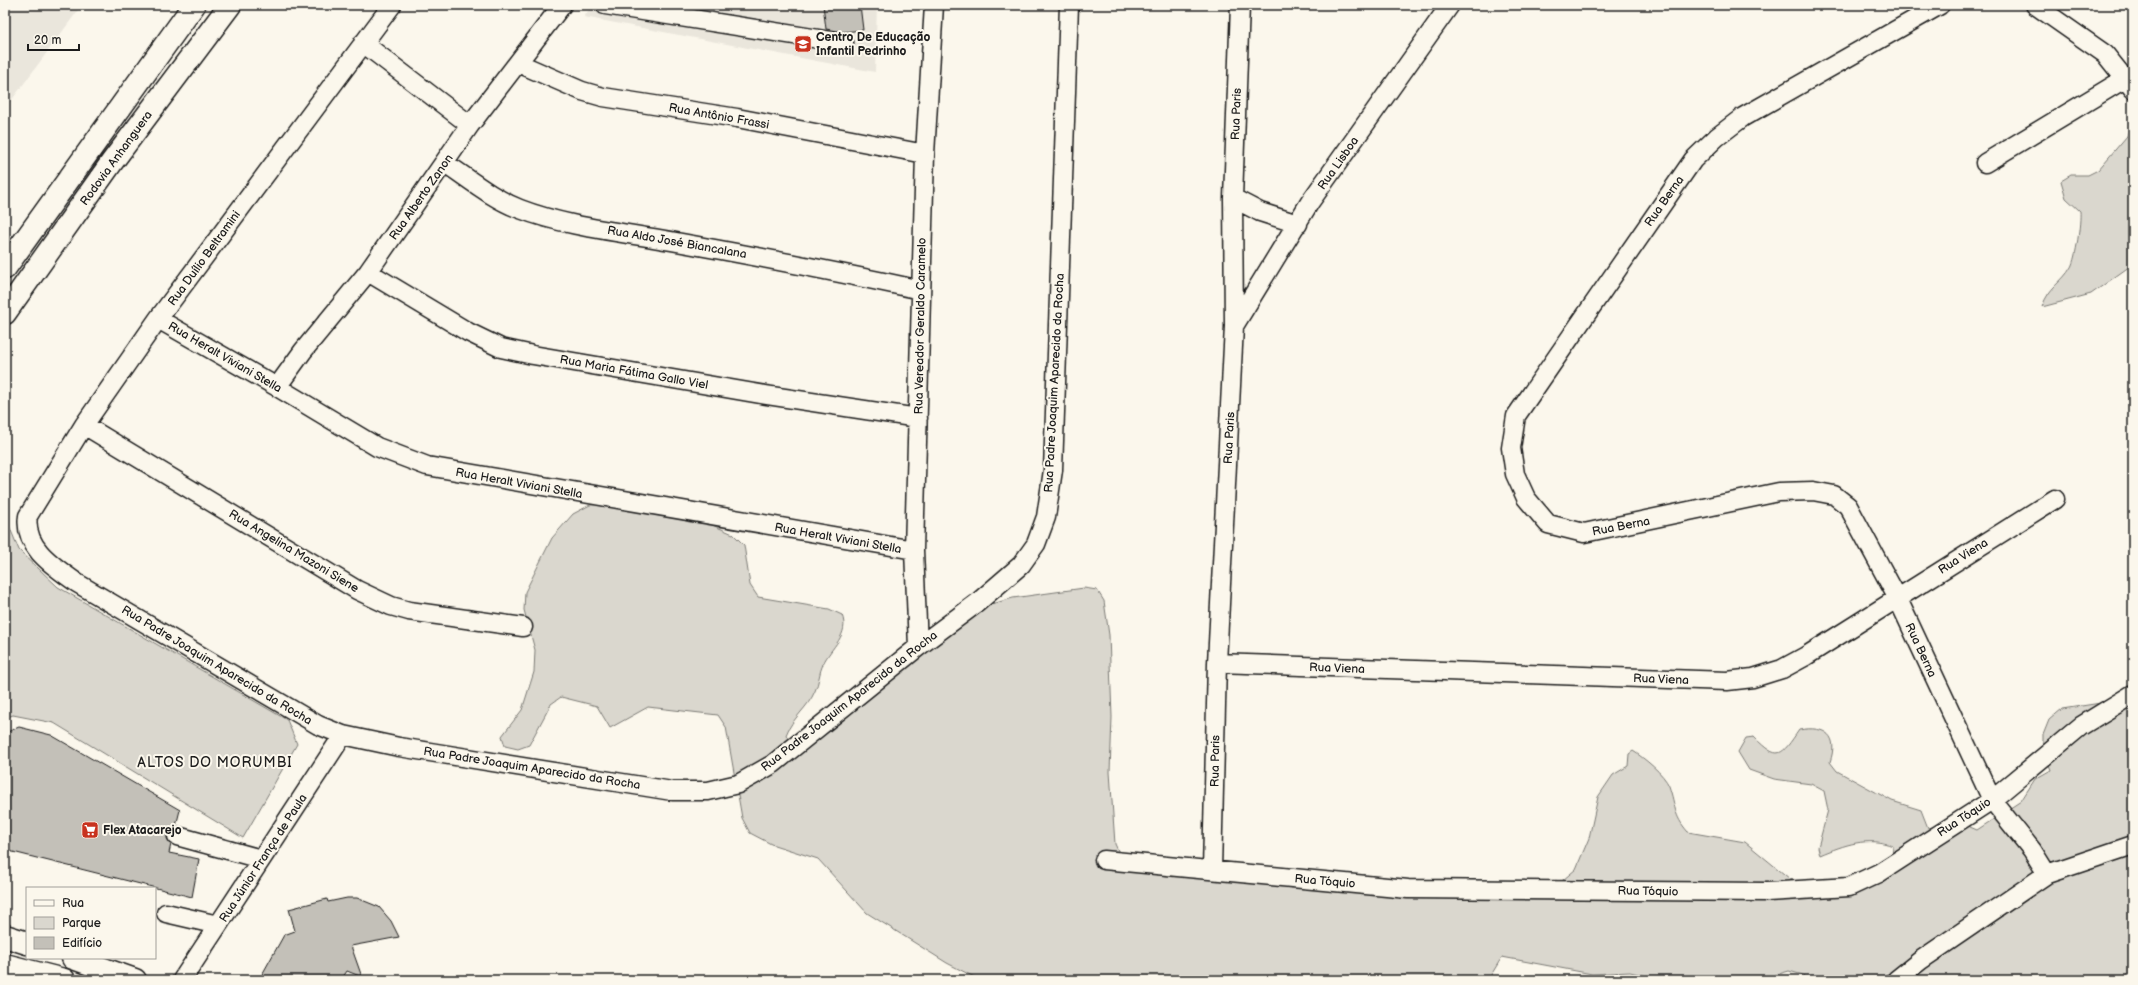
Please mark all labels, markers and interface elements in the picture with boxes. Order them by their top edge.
scale bar [28,26,79,52]
place label: Centro De Educação Infantil Pedrinho [816,30,930,59]
text: 20 m [34,33,61,48]
school or university icon: Centro De Educação Infantil Pedrinho [793,34,813,54]
street label: Rua Paris [1228,88,1245,140]
street label: Rua Antônio Frassi [667,100,771,133]
street label: Rodovia Anhanguera [77,108,156,209]
street label: Rua Lisboa [1315,134,1362,193]
street label: Rua Alberto Zanon [386,151,457,243]
street label: Rua Berna [1641,173,1687,230]
street label: Rua Duílio Beltramini [165,208,244,309]
street label: Rua Aldo José Biancalana [606,223,748,262]
street label: Rua Vereador Geraldo Caramelo [911,237,930,415]
street label: Rua Padre Joaquim Aparecido da Rocha [1041,273,1068,493]
street label: Rua Heralt Viviani Stella [165,319,284,396]
street label: Rua Maria Fátima Gallo Viel [559,352,709,393]
street label: Rua Paris [1221,412,1238,464]
street label: Rua Heralt Viviani Stella [454,465,584,502]
street label: Rua Angelina Mazoni Siene [226,507,361,596]
street label: Rua Berna [1591,514,1651,539]
street label: Rua Heralt Viviani Stella [773,520,903,557]
street label: Rua Viena [1936,535,1991,578]
street label: Rua Padre Joaquim Aparecido da Rocha [119,602,315,729]
street label: Rua Berna [1901,621,1940,680]
street label: Rua Padre Joaquim Aparecido da Rocha [758,628,941,775]
street label: Rua Viena [1309,660,1365,677]
street label: Rua Viena [1633,671,1689,688]
street label: Rua Paris [1208,735,1223,787]
street label: Rua Padre Joaquim Aparecido da Rocha [422,744,642,793]
district label: ALTOS DO MORUMBI [137,754,293,771]
street label: Rua Júnior França de Paula [216,791,311,925]
street label: Rua Tóquio [1935,794,1994,840]
supermarket icon: Flex Atacarejo [80,820,100,840]
place label: Flex Atacarejo [103,823,182,838]
street label: Rua Tóquio [1294,871,1356,892]
street label: Rua Tóquio [1617,883,1679,900]
legend [26,887,156,959]
text: Rua [62,896,84,911]
text: Parque [62,916,101,931]
text: Edifício [62,936,102,951]

